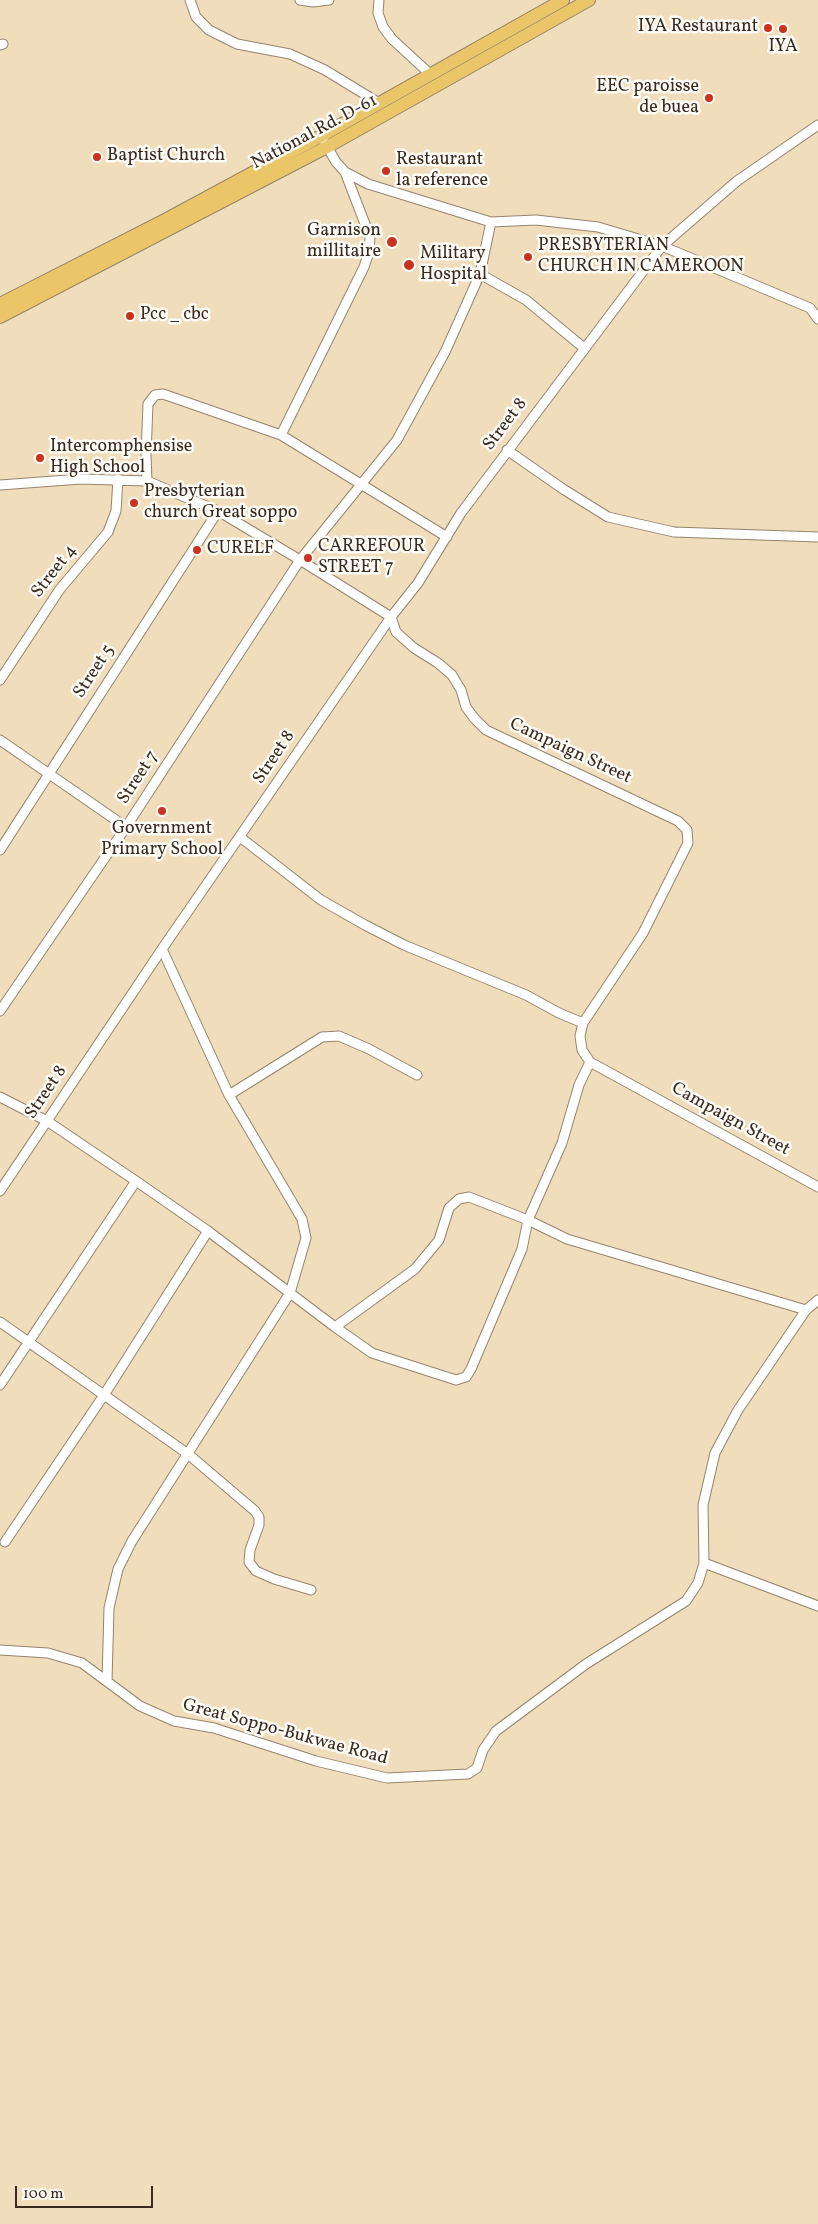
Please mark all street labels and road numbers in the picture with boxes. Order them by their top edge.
street label: National Rd. D-61 [248,91,382,175]
street label: Street 8 [479,395,533,455]
street label: Street 4 [28,541,82,603]
street label: Street 5 [70,641,120,703]
street label: Campaign Street [506,714,634,790]
street label: Street 8 [249,727,301,789]
street label: Street 7 [114,747,164,809]
street label: Street 8 [21,1062,73,1124]
street label: Campaign Street [667,1079,793,1161]
street label: Great Soppo-Bukwae Road [180,1695,390,1771]

